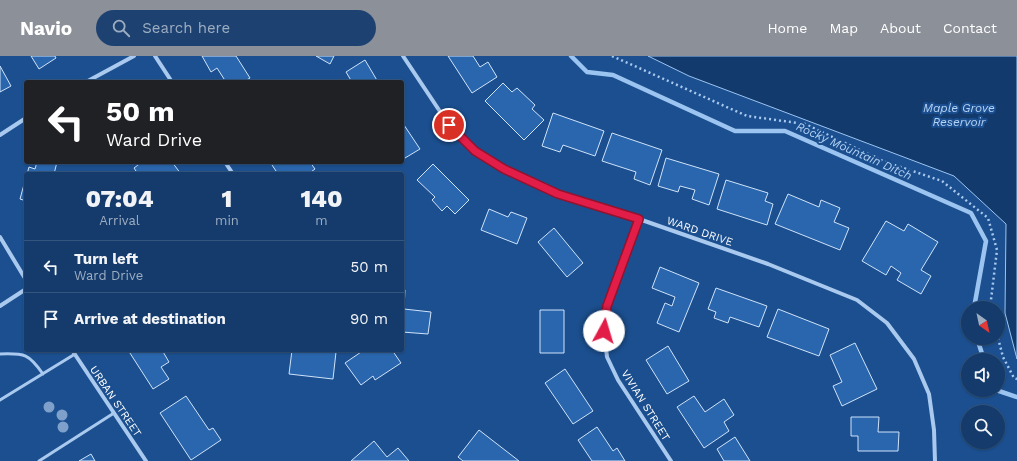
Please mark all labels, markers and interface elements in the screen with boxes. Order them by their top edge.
search box [96,10,376,46]
text: Navio [20,17,72,40]
icon: search [110,17,132,39]
text: Search here [142,19,230,37]
text: Home [767,20,807,36]
text: Map [829,20,858,36]
text: About [880,20,921,36]
text: Contact [943,20,997,36]
text: 50 m [106,95,175,128]
icon: left [40,96,92,148]
water label: Maple Grove Reservoir [923,101,995,129]
pin [432,108,466,142]
icon: arrive [438,114,460,136]
water label: Rocky Mountain Ditch [794,119,914,183]
text: Ward Drive [106,129,202,150]
text: 07:04 [85,185,154,213]
text: 1 [222,185,232,213]
text: 140 [300,185,343,213]
text: Arrival [99,213,140,228]
text: min [215,213,239,228]
text: m [315,213,328,228]
street label: WARD DRIVE [665,214,735,249]
text: Turn left [74,250,138,268]
icon: left [40,256,62,278]
text: 50 m [351,258,388,276]
text: Ward Drive [74,268,143,283]
north arrow [961,301,1005,345]
map controls [961,301,1005,449]
icon: arrive [40,308,62,330]
text: Arrive at destination [74,310,226,328]
text: 90 m [350,310,388,328]
position arrow [583,310,625,352]
button: sound [961,353,1005,397]
street label: URBAN STREET [87,363,144,439]
street label: VIVIAN STREET [619,367,673,443]
button: search [961,405,1005,449]

